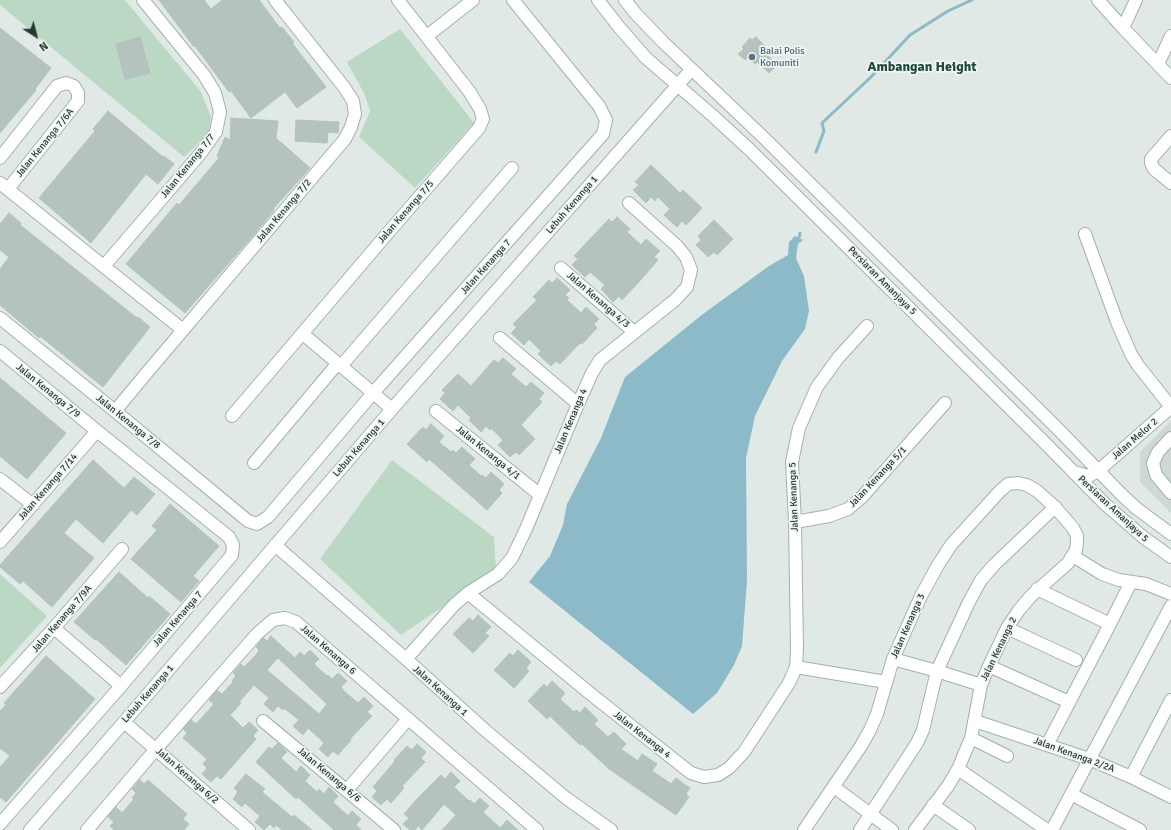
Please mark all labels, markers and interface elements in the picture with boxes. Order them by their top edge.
north arrow [16,16,56,56]
text: N [36,39,50,54]
place label: Balai Polis Komuniti [760,45,805,68]
marker: Balai Polis Komuniti [747,52,757,62]
district label: Ambangan Height [867,59,977,75]
street label: Jalan Kenanga 7/6A [13,106,77,180]
street label: Jalan Kenanga 7/7 [158,131,218,201]
street label: Lebuh Kenanga 1 [543,173,601,237]
street label: Jalan Kenanga 7/2 [254,177,314,245]
street label: Jalan Kenanga 7/5 [375,178,437,246]
street label: Jalan Kenanga 7 [458,237,514,297]
street label: Persiaran Amanjaya 5 [845,244,919,318]
street label: Jalan Kenanga 4/3 [564,269,632,331]
street label: Jalan Kenanga 7/9 [13,361,83,421]
street label: Jalan Kenanga 4 [552,387,590,455]
street label: Jalan Kenanga 7/8 [93,392,163,452]
street label: Lebuh Kenanga 1 [330,416,388,480]
street label: Jalan Melor 2 [1109,416,1161,462]
street label: Jalan Kenanga 4/1 [453,423,523,483]
street label: Jalan Kenanga 5/1 [847,444,909,510]
street label: Jalan Kenanga 7/14 [16,451,80,523]
street label: Jalan Kenanga 5 [787,462,801,532]
street label: Persiaran Amanjaya 5 [1075,473,1151,545]
street label: Jalan Kenanga 7/9A [29,583,95,655]
street label: Jalan Kenanga 7 [151,589,205,649]
street label: Jalan Kenanga 3 [888,592,928,660]
street label: Jalan Kenanga 2 [978,615,1020,683]
street label: Jalan Kenanga 6 [298,623,358,677]
street label: Lebuh Kenanga 1 [119,662,177,726]
street label: Jalan Kenanga 1 [410,663,470,719]
street label: Jalan Kenanga 4 [611,709,673,761]
street label: Jalan Kenanga 2/2A [1032,735,1116,775]
street label: Jalan Kenanga 6/2 [153,745,221,807]
street label: Jalan Kenanga 6/6 [295,745,363,805]

